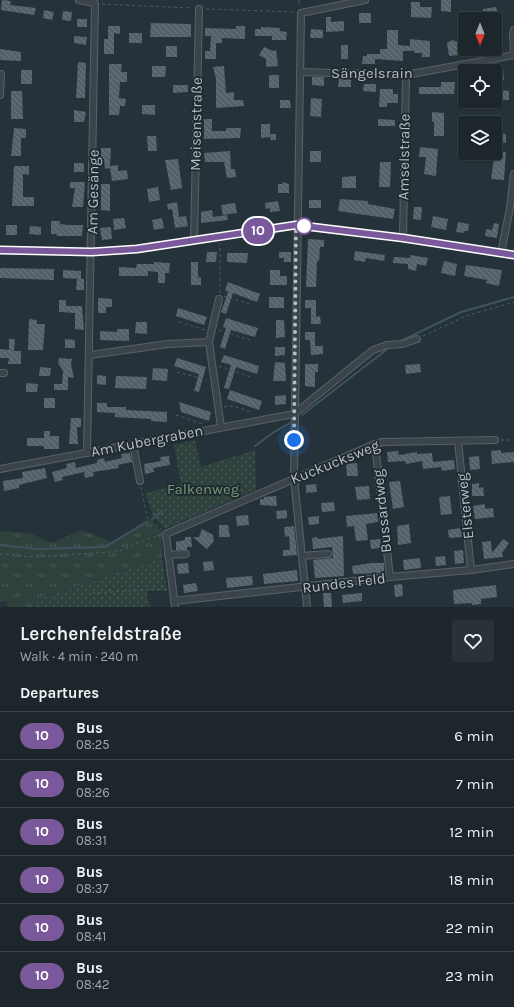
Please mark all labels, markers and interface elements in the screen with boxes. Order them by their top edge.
north arrow [458,12,502,56]
map controls [458,12,502,160]
street label: Sängelsrain [331,64,413,82]
button: locate [458,64,502,108]
street label: Meisenstraße [186,77,206,171]
street label: Amselstraße [394,114,414,200]
button: layers [458,116,502,160]
street label: Am Gesänge [83,149,103,235]
unlabelled marker [295,217,313,235]
line badge: 10 [240,218,276,244]
text: 10 [251,222,265,239]
street label: Am Kubergraben [89,421,205,461]
your location [284,430,304,450]
street label: Kuckucksweg [288,436,383,488]
street label: Bussardweg [369,468,395,554]
street label: Elsterweg [453,472,477,540]
park label: Falkenweg [167,480,240,498]
street label: Rundes Feld [301,569,387,597]
button: heart [452,620,494,662]
text: Lerchenfeldstraße [20,623,182,645]
text: Walk · 4 min · 240 m [20,649,138,664]
text: Departures [20,684,99,702]
text: Bus [76,719,103,737]
text: 10 [35,727,49,744]
text: 6 min [454,727,494,745]
text: 08:25 [76,737,110,752]
text: Bus [76,767,103,785]
text: 10 [35,775,49,792]
text: 7 min [456,775,494,793]
text: 08:26 [76,785,110,800]
text: Bus [76,815,103,833]
text: 10 [35,823,49,840]
text: 12 min [449,823,494,841]
text: 08:31 [76,833,107,848]
text: Bus [76,863,103,881]
text: 10 [35,871,49,888]
text: 18 min [449,871,494,889]
text: 08:37 [76,881,108,896]
text: Bus [76,911,103,929]
text: 10 [35,919,49,936]
text: 22 min [445,919,494,937]
text: 08:41 [76,929,106,944]
text: Bus [76,959,103,977]
text: 10 [35,967,49,984]
text: 23 min [445,967,494,985]
text: 08:42 [76,977,110,992]

